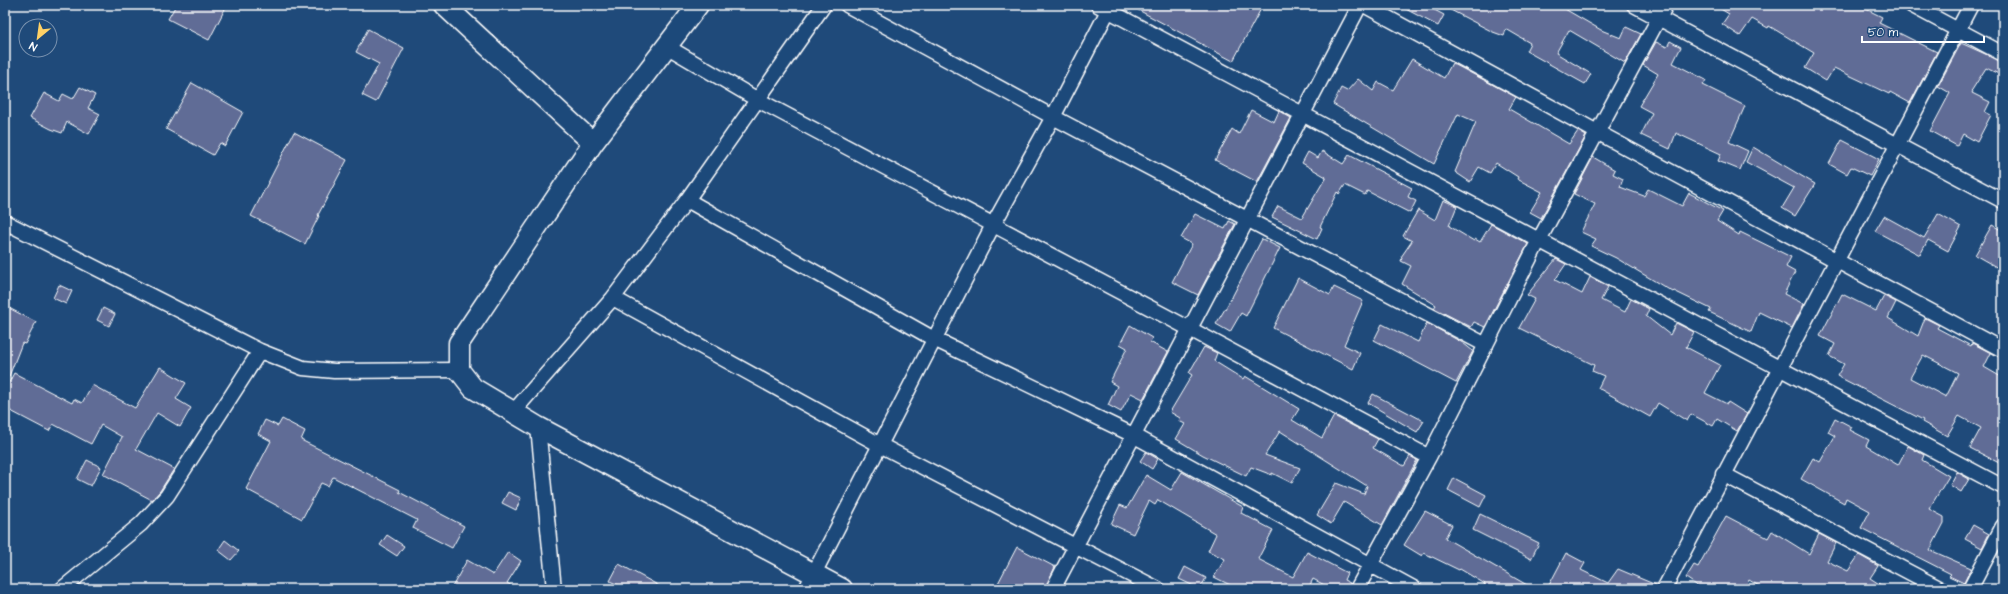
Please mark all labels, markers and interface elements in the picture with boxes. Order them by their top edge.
north arrow [18,18,58,58]
scale bar [1862,18,1984,44]
text: 50 m [1868,24,1899,41]
text: N [27,38,40,55]

